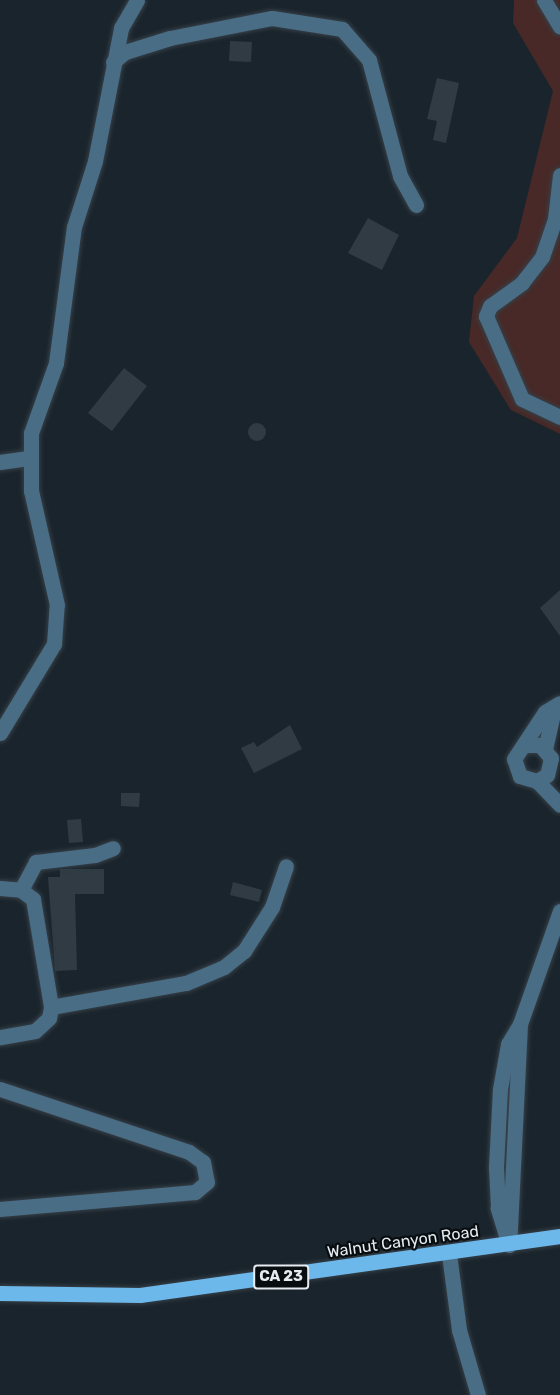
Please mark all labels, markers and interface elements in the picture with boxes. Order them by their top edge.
street label: Walnut Canyon Road [326,1222,480,1262]
road number: CA 23 [252,1265,310,1289]

